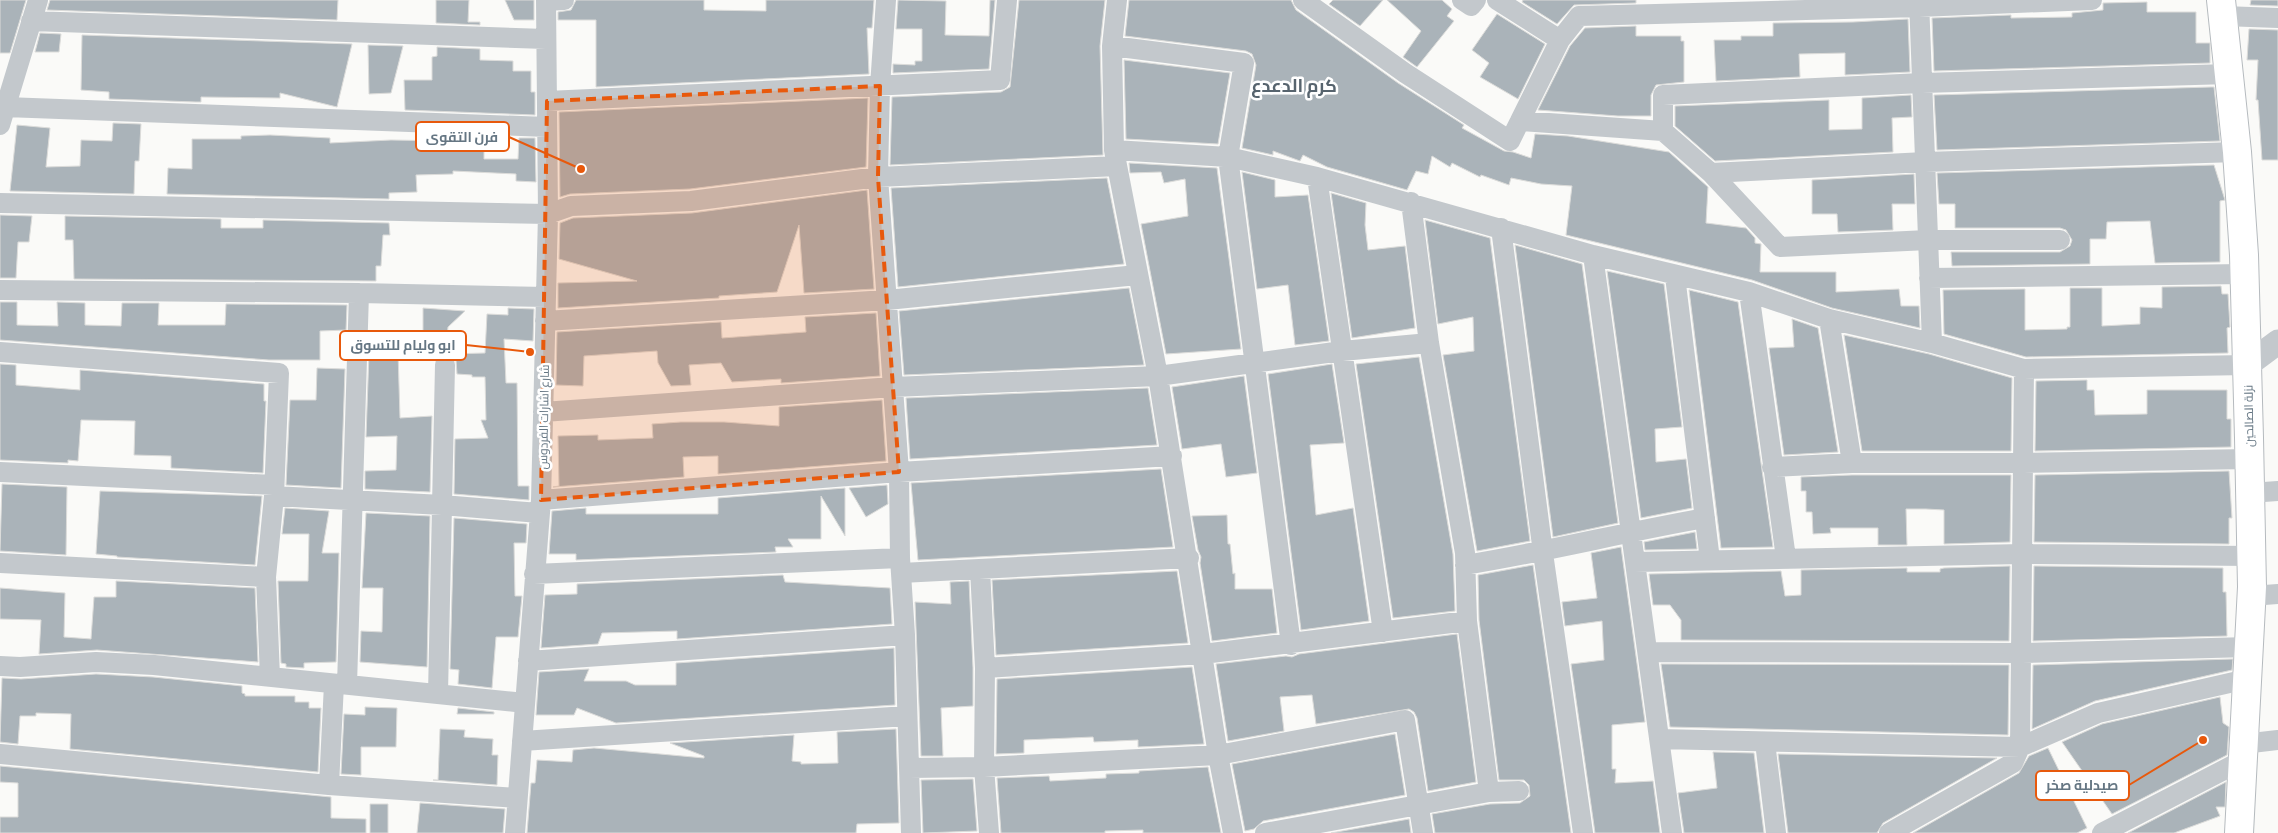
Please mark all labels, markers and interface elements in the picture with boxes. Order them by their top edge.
district label: كرم الدعدع [1251,74,1337,98]
callout: فرن التقوى [416,122,509,151]
text: فرن التقوى [426,128,498,146]
callout: ابو وليام للتسوق [340,331,466,360]
text: ابو وليام للتسوق [350,336,456,355]
street label: شارع اشارات الفردوس [535,364,553,470]
street label: نزلة الصالحين [2240,385,2257,447]
callout: صيدلية صخر [2036,771,2129,800]
text: صيدلية صخر [2045,776,2118,794]

